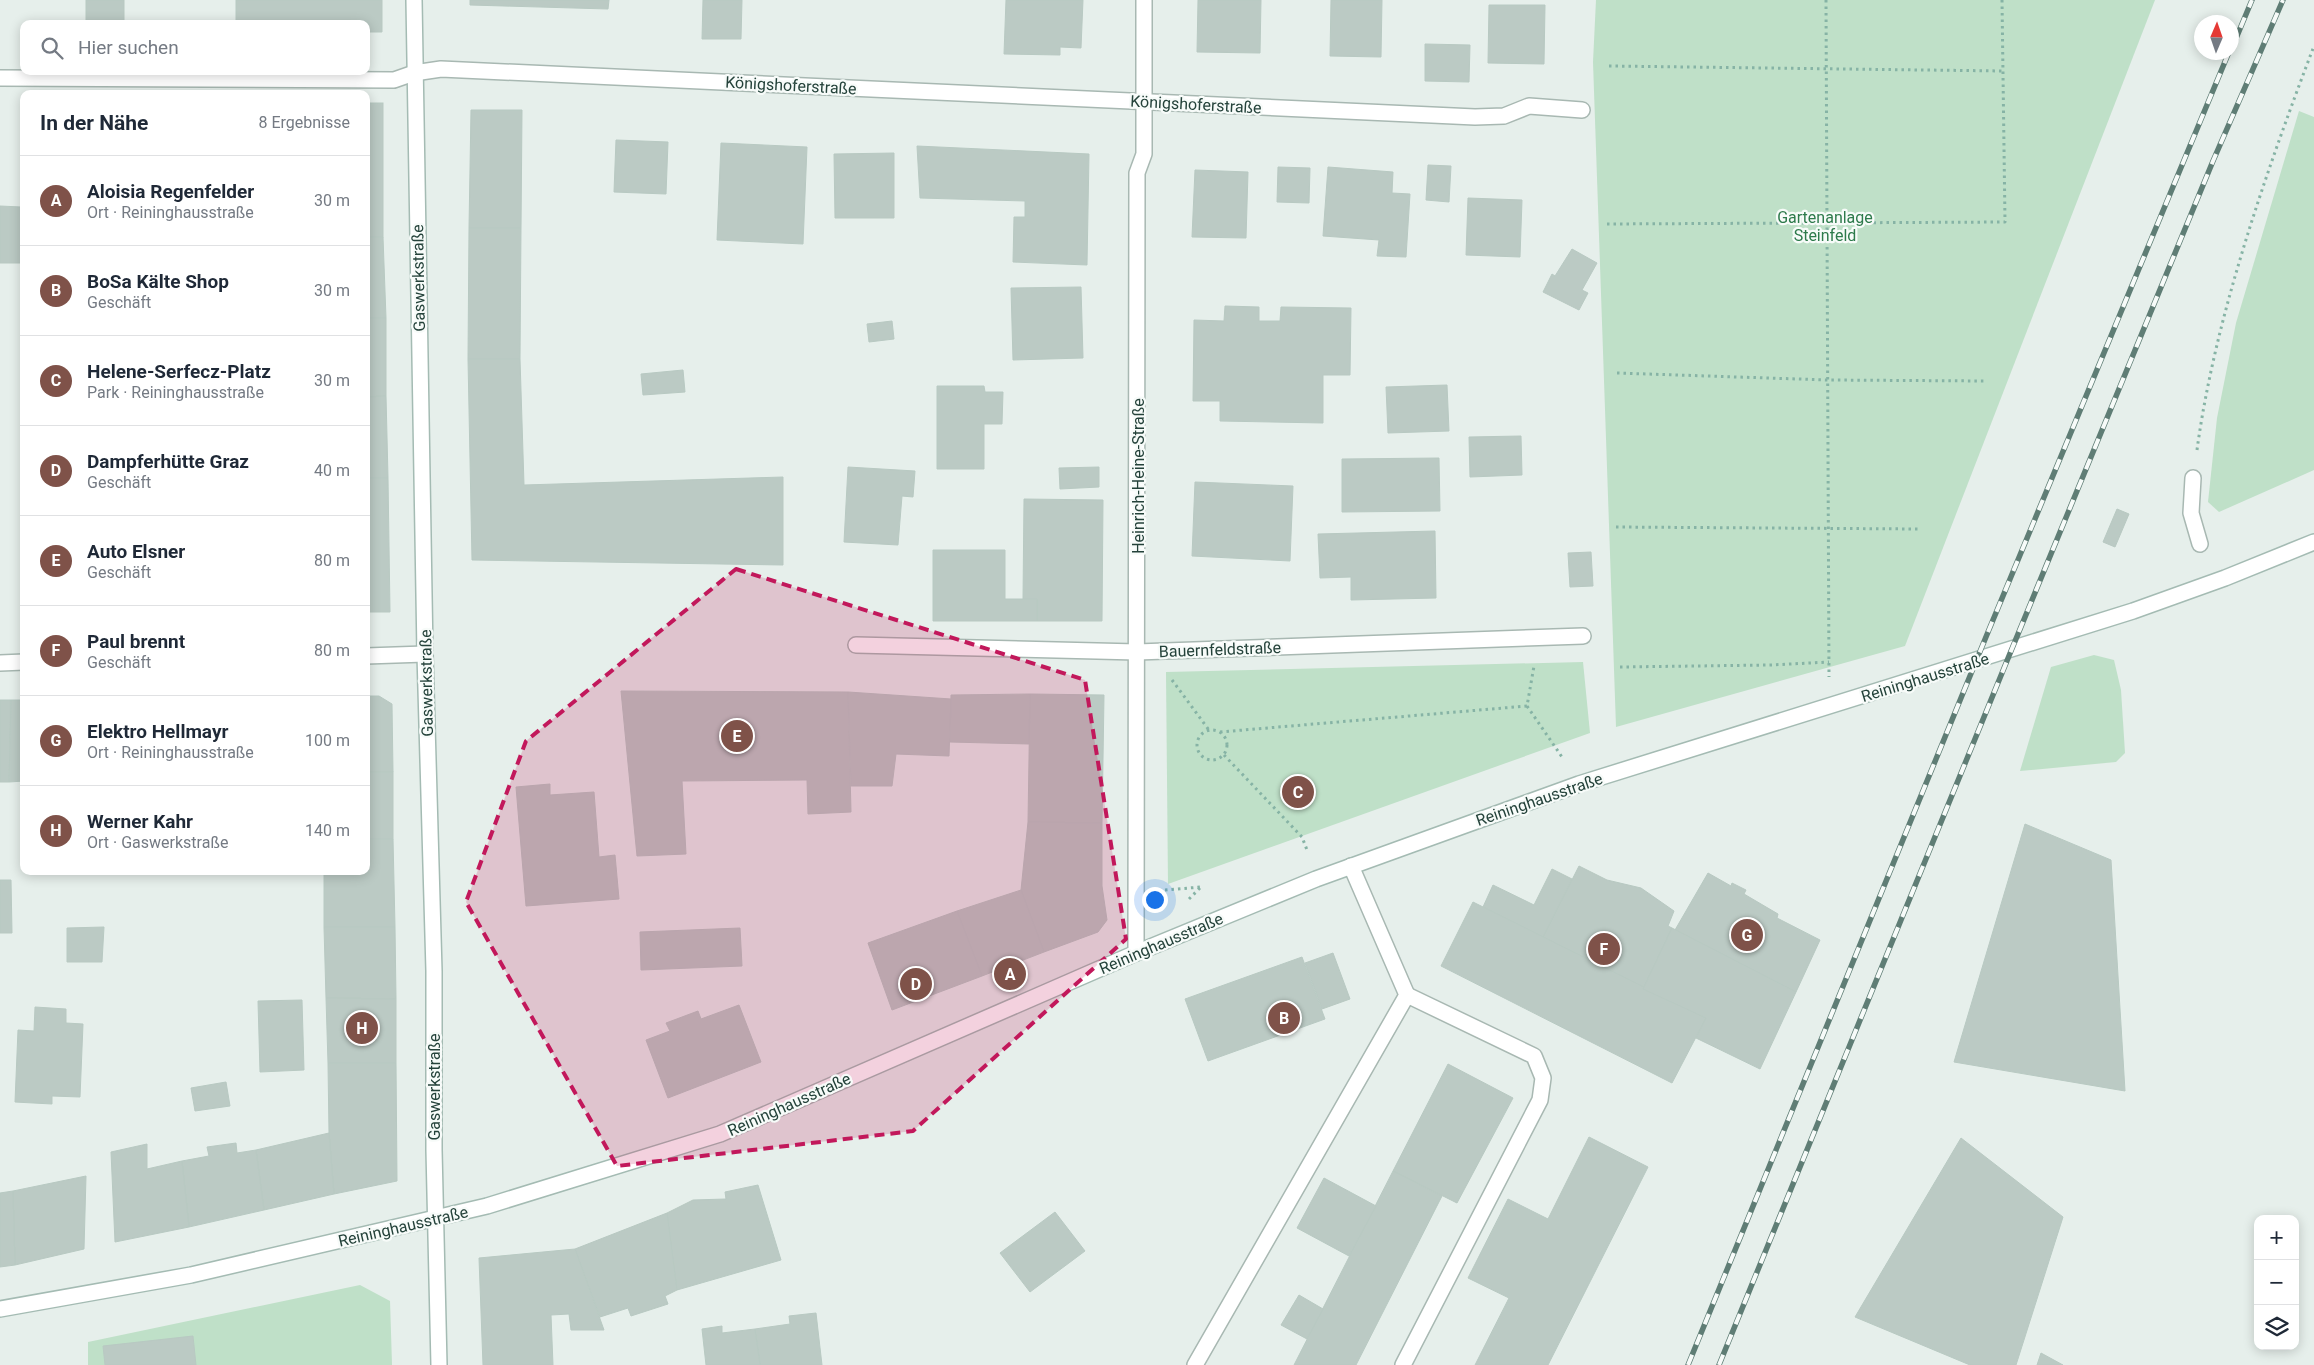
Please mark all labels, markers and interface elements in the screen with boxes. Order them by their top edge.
north arrow [2194,15,2239,60]
search box [20,20,370,75]
icon: search [38,34,66,62]
text: Hier suchen [78,36,179,59]
street label: Königshoferstraße [725,73,857,98]
street label: Königshoferstraße [1130,92,1262,117]
text: In der Nähe [40,111,148,135]
text: 8 Ergebnisse [258,113,350,132]
text: Aloisia Regenfelder [87,180,254,203]
text: A [51,191,61,210]
text: 30 m [314,191,350,210]
text: Ort · Reininghausstraße [87,203,254,222]
park label: Gartenanlage Steinfeld [1777,208,1873,245]
street label: Gaswerkstraße [408,224,429,332]
text: BoSa Kälte Shop [87,270,229,293]
text: B [51,281,61,300]
text: 30 m [314,281,350,300]
text: Geschäft [87,293,151,312]
text: Helene-Serfecz-Platz [87,360,271,383]
text: C [51,371,61,390]
text: 30 m [314,371,350,390]
text: Park · Reininghausstraße [87,383,264,402]
street label: Heinrich-Heine-Straße [1129,398,1148,554]
text: Dampferhütte Graz [87,450,249,473]
text: D [51,461,61,480]
text: 40 m [314,461,350,480]
text: Geschäft [87,473,151,492]
text: Auto Elsner [87,540,185,563]
text: E [52,551,61,570]
text: 80 m [314,551,350,570]
text: Geschäft [87,563,151,582]
street label: Gaswerkstraße [416,629,437,737]
text: Paul brennt [87,630,185,653]
street label: Bauernfeldstraße [1159,638,1281,661]
text: F [52,641,60,660]
text: 80 m [314,641,350,660]
street label: Reininghausstraße [1859,649,1991,706]
text: Geschäft [87,653,151,672]
pin: E [721,717,753,755]
text: Elektro Hellmayr [87,720,228,743]
text: G [51,731,61,750]
text: 100 m [305,731,350,750]
text: Ort · Reininghausstraße [87,743,254,762]
street label: Reininghausstraße [1473,769,1605,830]
pin: C [1282,773,1314,811]
text: Werner Kahr [87,810,193,833]
text: H [50,821,62,840]
text: 140 m [305,821,350,840]
text: Ort · Gaswerkstraße [87,833,228,852]
your location [1142,887,1168,913]
street label: Reininghausstraße [1096,909,1226,978]
pin: G [1731,916,1763,954]
pin: F [1588,930,1620,968]
pin: A [994,955,1026,993]
pin: D [900,965,932,1003]
pin: B [1268,999,1300,1037]
pin: H [346,1009,378,1047]
street label: Gaswerkstraße [425,1033,444,1141]
street label: Reininghausstraße [725,1069,854,1140]
street label: Reininghausstraße [336,1202,470,1251]
map controls [2254,1215,2299,1350]
button: + [2254,1215,2299,1260]
button: − [2254,1260,2299,1305]
button: layers [2254,1305,2299,1350]

